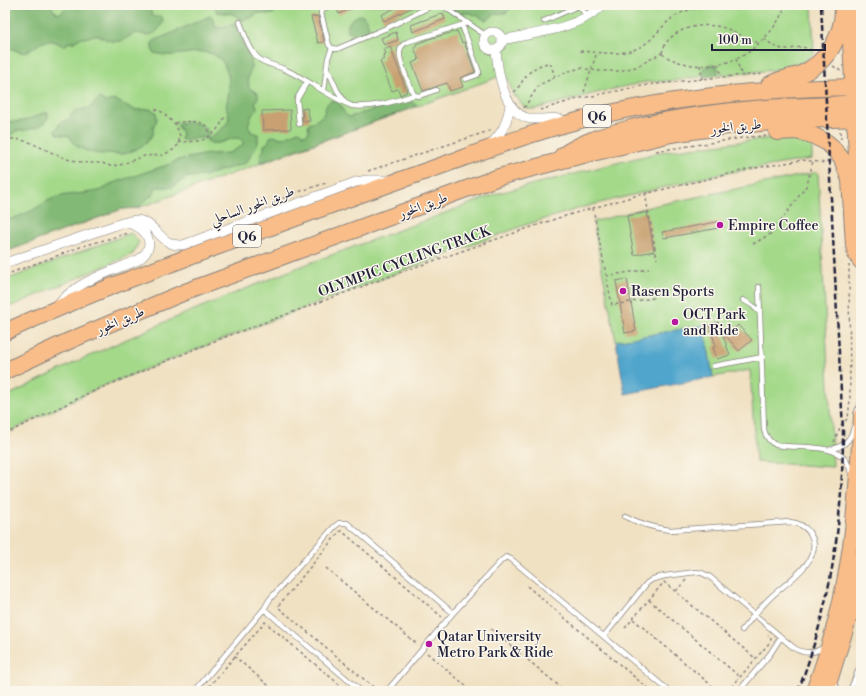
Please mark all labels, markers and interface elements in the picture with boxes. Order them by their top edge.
scale bar [712,26,825,52]
text: 100 m [718,33,752,48]
road number: Q6 [583,105,611,127]
street label: طريق الخور [708,115,762,139]
street label: طريق الخور الساحلي [208,182,298,232]
street label: طريق الخور [395,189,450,224]
place label: Empire Coffee [728,217,819,235]
marker: Empire Coffee [715,220,725,230]
street label: OLYMPIC CYCLING TRACK [316,222,494,302]
road number: Q6 [233,225,261,247]
place label: Rasen Sports [631,283,714,301]
marker: Rasen Sports [618,286,628,296]
street label: طريق الخور [92,303,147,340]
place label: OCT Park and Ride [683,306,746,340]
marker: OCT Park and Ride [670,317,680,327]
place label: Qatar University Metro Park & Ride [437,628,553,662]
marker: Qatar University Metro Park & Ride [424,639,434,649]

